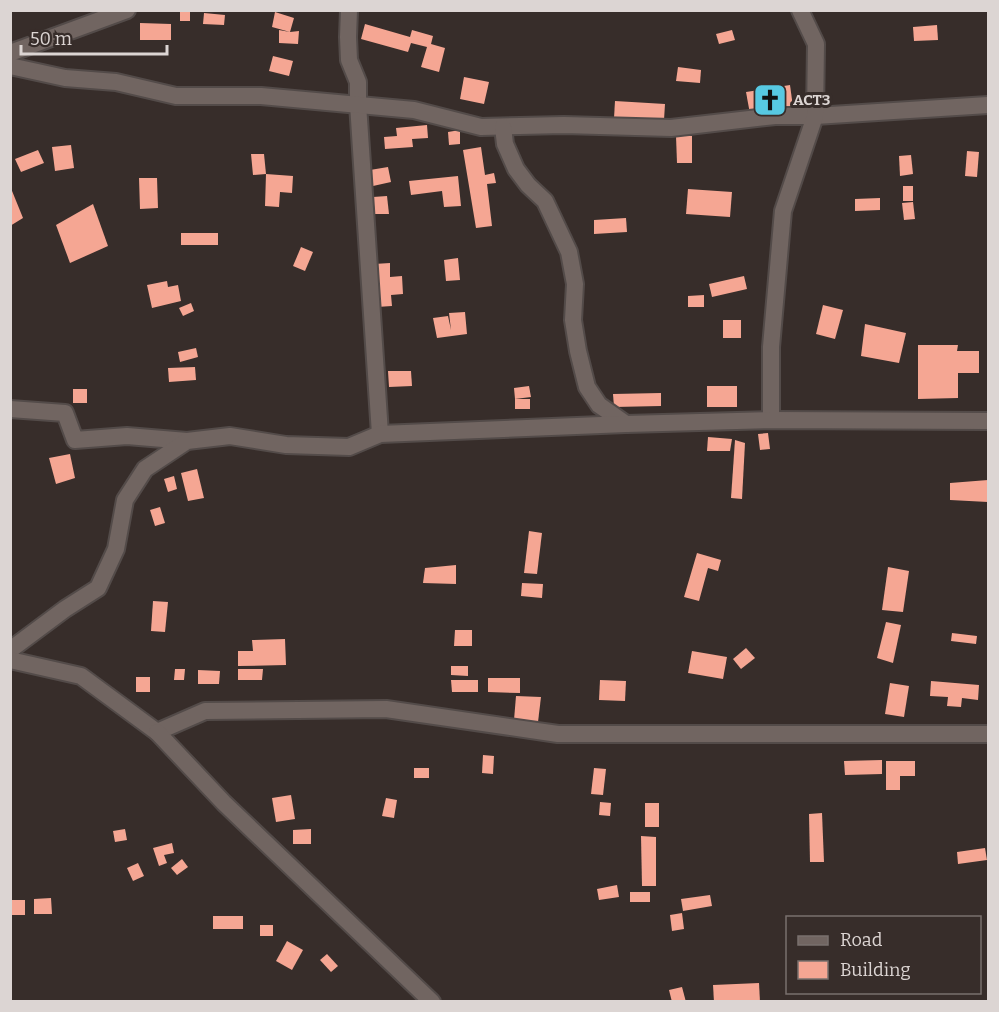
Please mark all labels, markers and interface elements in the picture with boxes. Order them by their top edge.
scale bar [21,18,166,56]
text: 50 m [30,28,72,50]
church icon: ACT3 [752,82,788,118]
place label: ACT3 [793,91,830,109]
legend [786,916,981,994]
text: Road [840,929,883,951]
text: Building [840,959,911,981]

